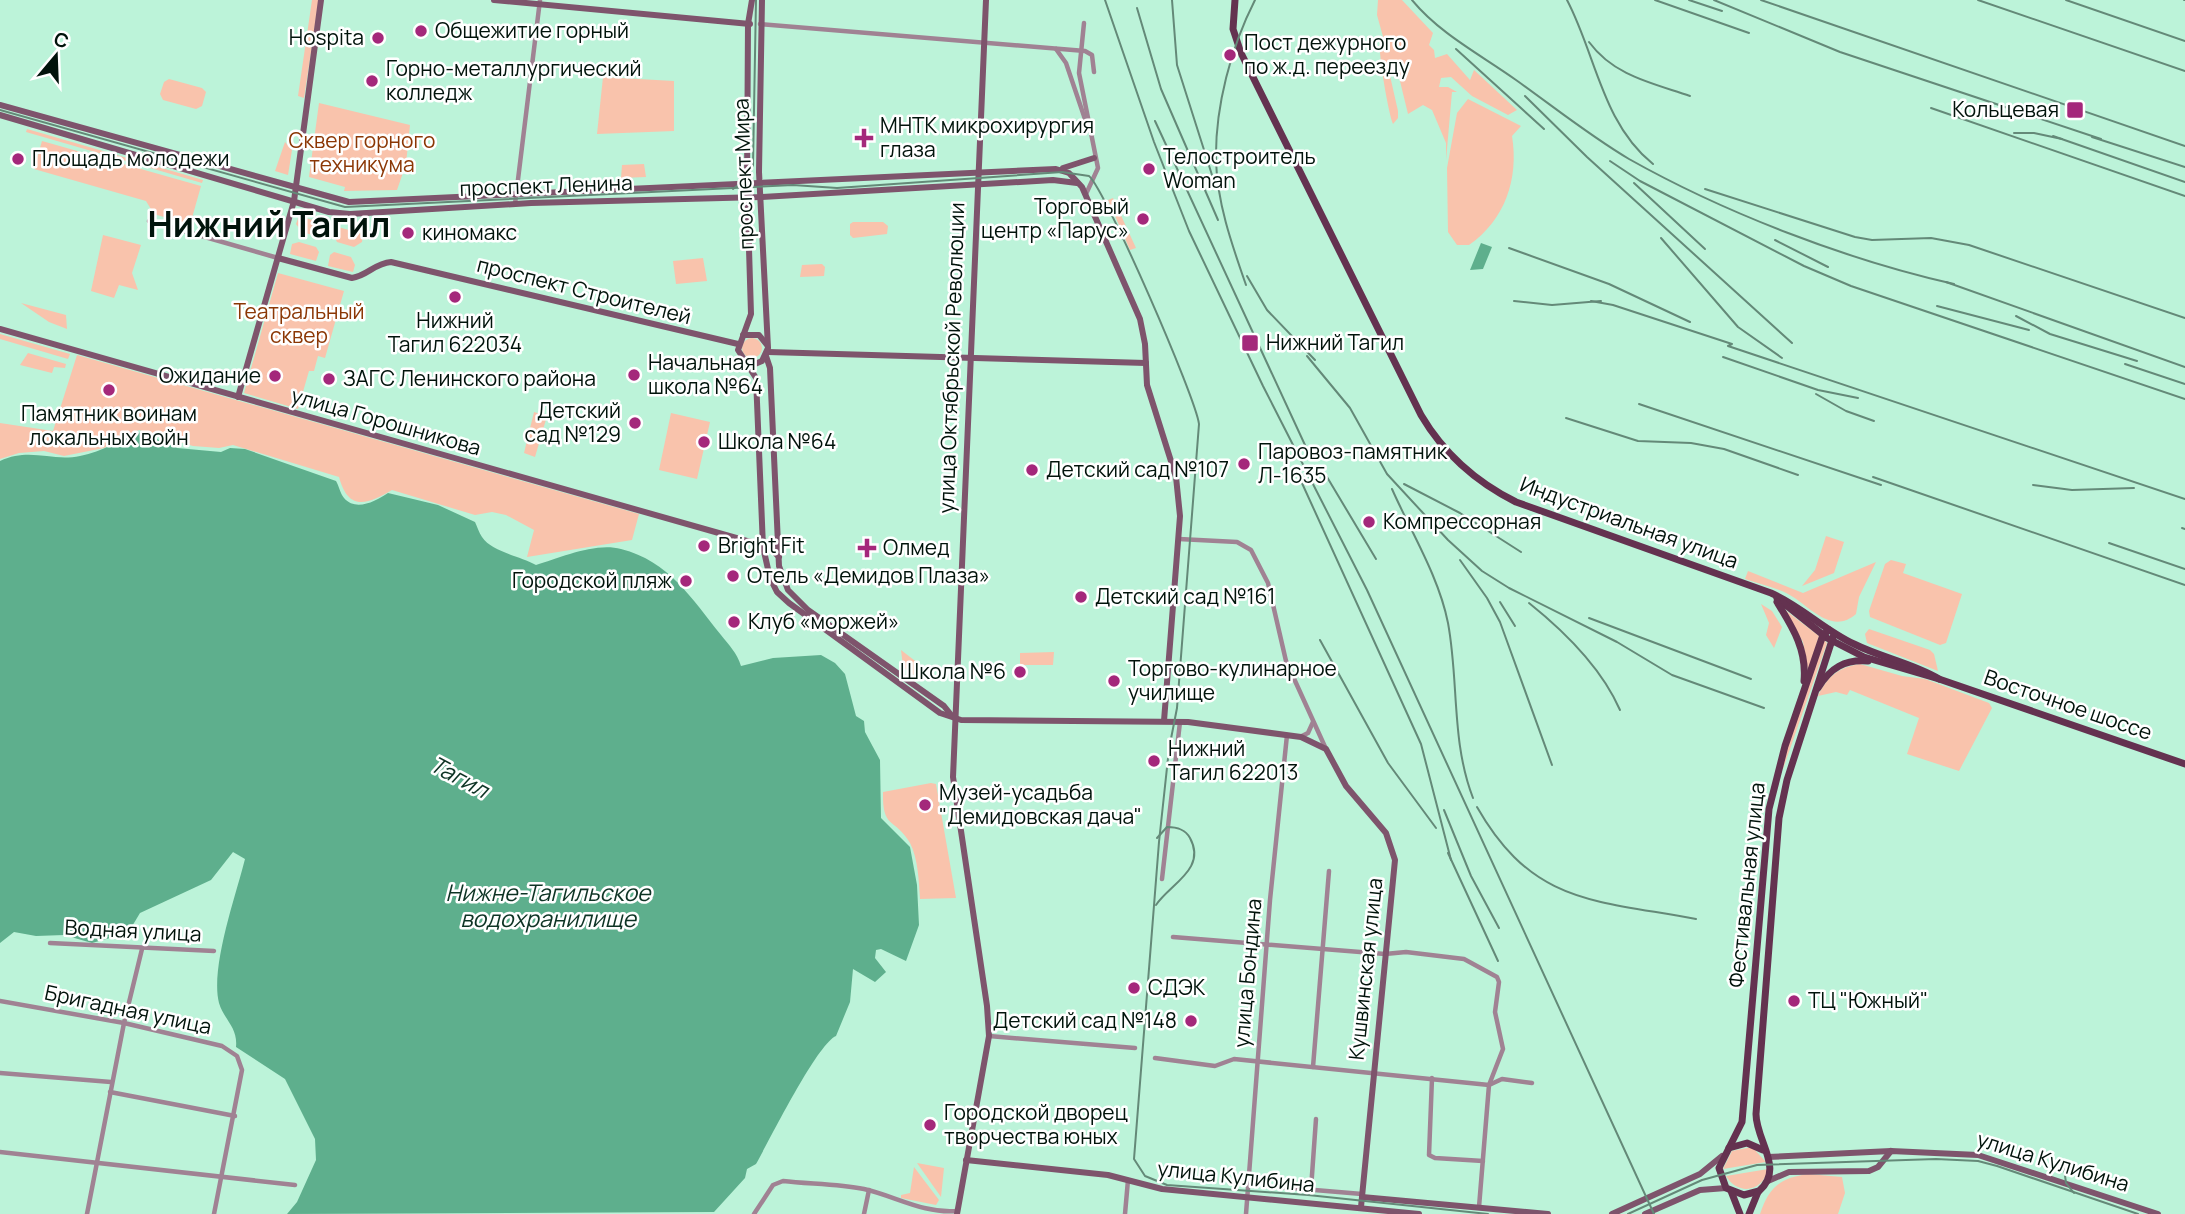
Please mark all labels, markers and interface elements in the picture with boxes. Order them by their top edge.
place label: Общежитие горный [435,16,629,44]
north arrow [21,21,91,91]
place label: Hospita [289,23,364,51]
marker: Общежитие горный [413,23,429,39]
text: С [51,25,72,55]
place label: Пост дежурного по ж.д. переезду [1244,28,1410,80]
marker: Hospita [370,30,386,46]
marker: Пост дежурного по ж.д. переезду [1222,47,1238,63]
place label: Горно-металлургический колледж [386,54,642,106]
marker: Горно-металлургический колледж [364,73,380,89]
place label: Кольцевая [1952,95,2059,123]
street label: проспект Мира [726,98,760,250]
marker: Кольцевая [2065,100,2085,120]
place label: МНТК микрохирургия глаза [880,111,1094,163]
park label: Сквер горного техникума [289,126,435,178]
marker: МНТК микрохирургия глаза [854,128,874,148]
place label: Телостроитель Woman [1163,142,1316,194]
place label: Площадь молодежи [32,144,229,172]
marker: Площадь молодежи [10,151,26,167]
marker: Телостроитель Woman [1141,161,1157,177]
street label: проспект Ленина [459,168,633,202]
place label: Торговый центр «Парус» [981,192,1129,244]
district label: Нижний Тагил [148,200,390,248]
street label: улица Октябрьской Революции [932,202,970,514]
marker: Торговый центр «Парус» [1135,211,1151,227]
place label: киномакс [422,218,517,246]
marker: киномакс [400,225,416,241]
street label: проспект Строителей [474,250,694,330]
marker: Нижний Тагил 622034 [447,289,463,305]
park label: Театральный сквер [234,297,364,349]
place label: Нижний Тагил 622034 [388,306,522,358]
place label: Нижний Тагил [1266,328,1404,356]
marker: Нижний Тагил [1240,333,1260,353]
place label: Начальная школа №64 [648,348,763,400]
place label: Ожидание [159,361,261,389]
place label: ЗАГС Ленинского района [343,364,596,392]
marker: Начальная школа №64 [626,367,642,383]
marker: Ожидание [267,368,283,384]
marker: ЗАГС Ленинского района [321,371,337,387]
street label: улица Горошникова [288,381,484,462]
marker: Памятник воинам локальных войн [101,382,117,398]
place label: Детский сад №129 [525,396,621,448]
place label: Памятник воинам локальных войн [21,399,197,451]
marker: Детский сад №129 [627,415,643,431]
place label: Школа №64 [718,427,836,455]
marker: Школа №64 [696,434,712,450]
place label: Паровоз-памятник Л-1635 [1258,437,1448,489]
place label: Детский сад №107 [1046,455,1229,483]
marker: Паровоз-памятник Л-1635 [1236,456,1252,472]
marker: Детский сад №107 [1024,462,1040,478]
street label: Индустриальная улица [1516,470,1742,575]
place label: Компрессорная [1383,507,1541,535]
marker: Компрессорная [1361,514,1377,530]
place label: Bright Fit [718,531,805,559]
place label: Олмед [883,533,950,561]
marker: Bright Fit [696,538,712,554]
marker: Олмед [857,538,877,558]
place label: Отель «Демидов Плаза» [747,561,990,589]
place label: Городской пляж [512,566,672,594]
marker: Отель «Демидов Плаза» [725,568,741,584]
marker: Городской пляж [678,573,694,589]
place label: Детский сад №161 [1095,582,1276,610]
marker: Детский сад №161 [1073,589,1089,605]
place label: Клуб «моржей» [748,607,899,635]
marker: Клуб «моржей» [726,614,742,630]
place label: Торгово-кулинарное училище [1128,654,1337,706]
place label: Школа №6 [900,657,1006,685]
street label: Восточное шоссе [1981,662,2156,746]
marker: Школа №6 [1012,664,1028,680]
marker: Торгово-кулинарное училище [1106,673,1122,689]
place label: Нижний Тагил 622013 [1168,734,1298,786]
water label: Тагил [425,747,496,806]
marker: Нижний Тагил 622013 [1146,753,1162,769]
place label: Музей-усадьба "Демидовская дача" [939,778,1142,830]
street label: Фестивальная улица [1721,781,1771,989]
marker: Музей-усадьба "Демидовская дача" [917,797,933,813]
water label: Нижне-Тагильское водохранилище [446,876,652,934]
street label: Кушвинская улица [1342,876,1388,1061]
street label: улица Бондина [1227,897,1267,1049]
street label: Водная улица [64,912,202,948]
place label: СДЭК [1148,973,1206,1001]
street label: Бригадная улица [42,978,214,1040]
marker: СДЭК [1126,980,1142,996]
place label: ТЦ "Южный" [1808,986,1928,1014]
marker: ТЦ "Южный" [1786,993,1802,1009]
place label: Детский сад №148 [993,1006,1177,1034]
marker: Детский сад №148 [1183,1013,1199,1029]
place label: Городской дворец творчества юных [944,1098,1128,1150]
marker: Городской дворец творчества юных [922,1117,938,1133]
street label: улица Кулибина [1974,1125,2133,1198]
street label: улица Кулибина [1156,1154,1316,1198]

